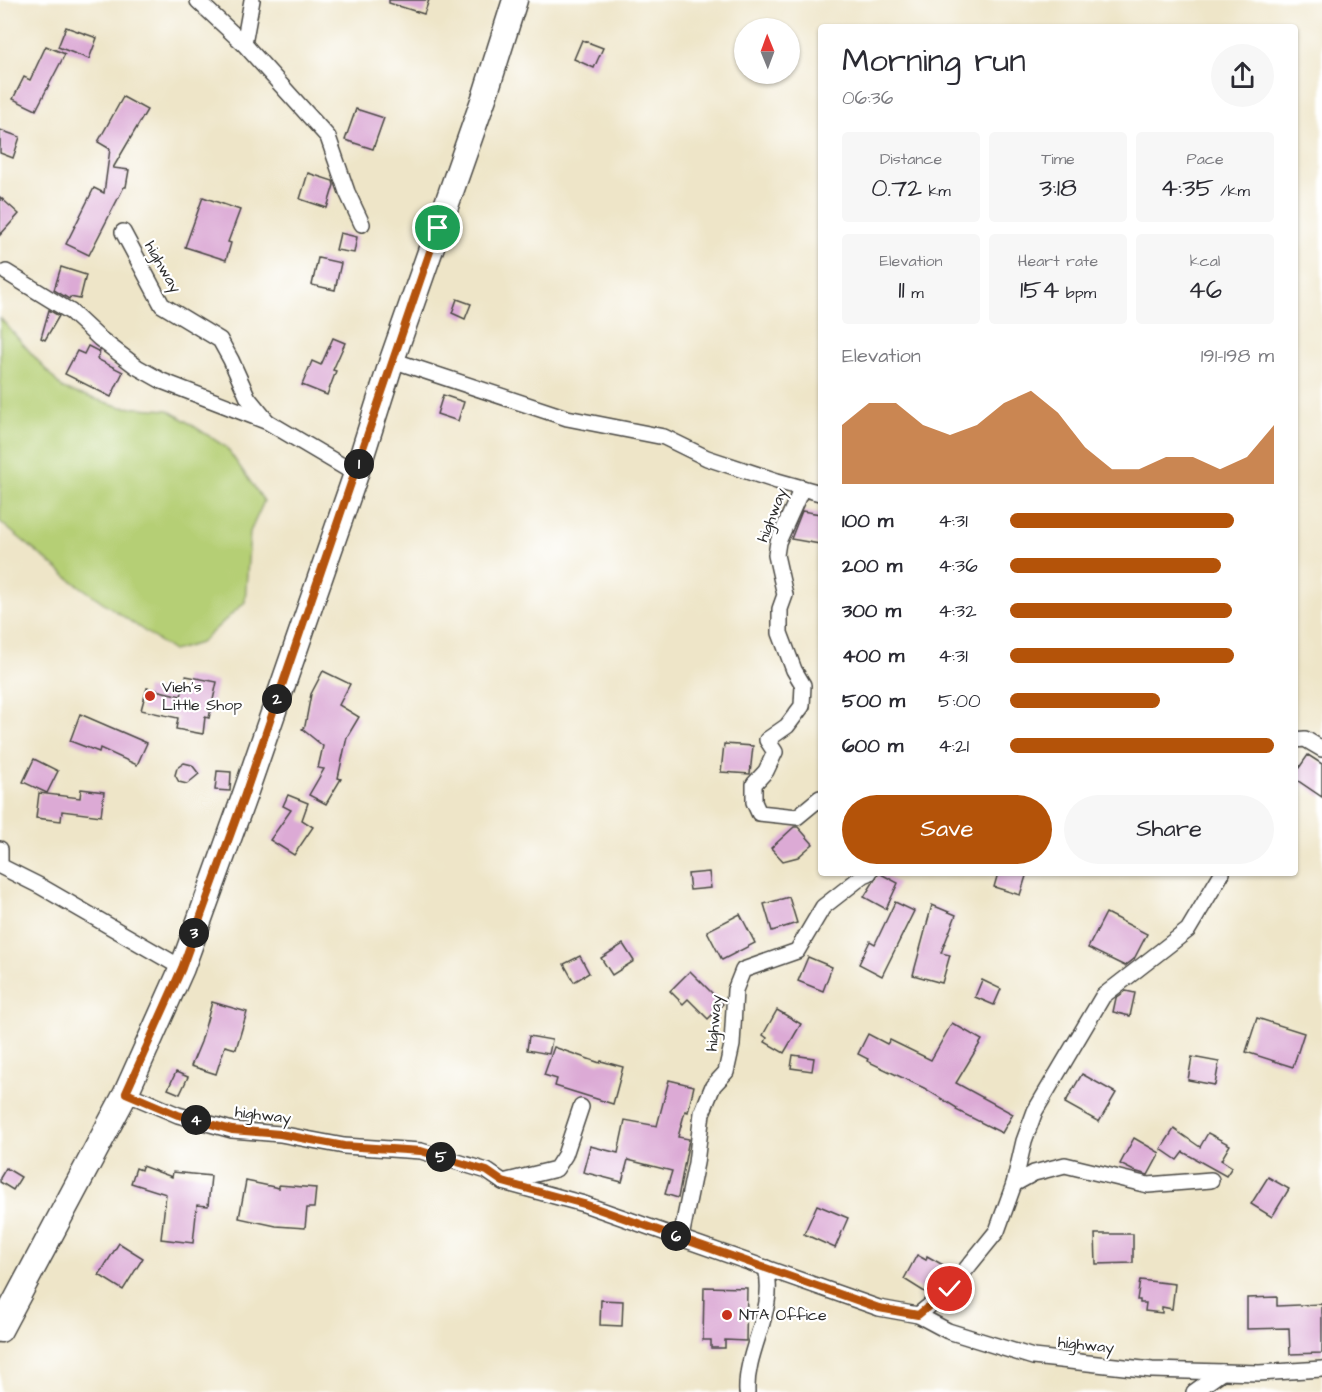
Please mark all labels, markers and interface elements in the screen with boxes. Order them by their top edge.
north arrow [734,18,800,84]
map controls [734,18,800,84]
text: Morning run [842,38,1026,84]
button: share [1211,44,1274,107]
text: 06:36 [842,84,893,112]
text: Distance [880,148,942,170]
text: Time [1041,148,1075,170]
text: Pace [1186,148,1224,170]
text: 0.72 [871,170,922,206]
text: 3:18 [1039,170,1077,206]
text: 4:35 [1160,170,1214,206]
text: km [922,180,951,202]
text: /km [1214,180,1250,202]
pin [412,202,463,253]
icon: arrive [421,211,454,244]
street label: highway [139,237,187,298]
text: Elevation [880,250,942,272]
text: Heart rate [1018,250,1098,272]
text: kcal [1190,250,1220,272]
text: 11 [898,272,905,308]
text: 154 [1020,272,1059,308]
text: 46 [1188,272,1222,308]
text: m [905,282,924,304]
text: bpm [1059,282,1096,304]
text: Elevation [842,342,921,370]
text: 191–198 m [1201,342,1274,370]
pin: 1 [344,449,374,479]
text: 1 [358,453,360,475]
street label: highway [752,485,793,546]
text: 100 m [842,507,893,535]
text: 4:31 [938,507,968,535]
text: 200 m [842,552,902,580]
text: 4:36 [938,552,978,580]
text: 300 m [842,597,901,625]
text: 4:32 [938,597,977,625]
text: 400 m [842,642,904,670]
text: 4:31 [938,642,968,670]
place label: Vieh's Little Shop [162,676,242,716]
pin: 2 [262,684,292,714]
text: 500 m [842,687,905,715]
text: 5:00 [938,687,981,715]
text: 2 [272,688,282,710]
marker: Vieh's Little Shop [143,689,157,703]
text: 600 m [842,732,903,760]
text: 4:21 [938,732,969,760]
button: Save [842,795,1052,864]
button: Share [1064,795,1274,864]
pin: 3 [179,918,209,948]
text: 3 [190,922,198,944]
street label: highway [701,994,728,1052]
street label: highway [234,1101,293,1130]
pin: 4 [181,1105,211,1135]
text: 4 [191,1109,201,1131]
pin: 5 [426,1142,456,1172]
text: 5 [435,1146,447,1168]
pin: 6 [661,1221,691,1251]
text: 6 [671,1225,681,1247]
pin [924,1263,975,1314]
icon: check [933,1272,966,1305]
place label: NTA Office [739,1304,827,1326]
marker: NTA Office [720,1308,734,1322]
street label: highway [1057,1331,1115,1360]

